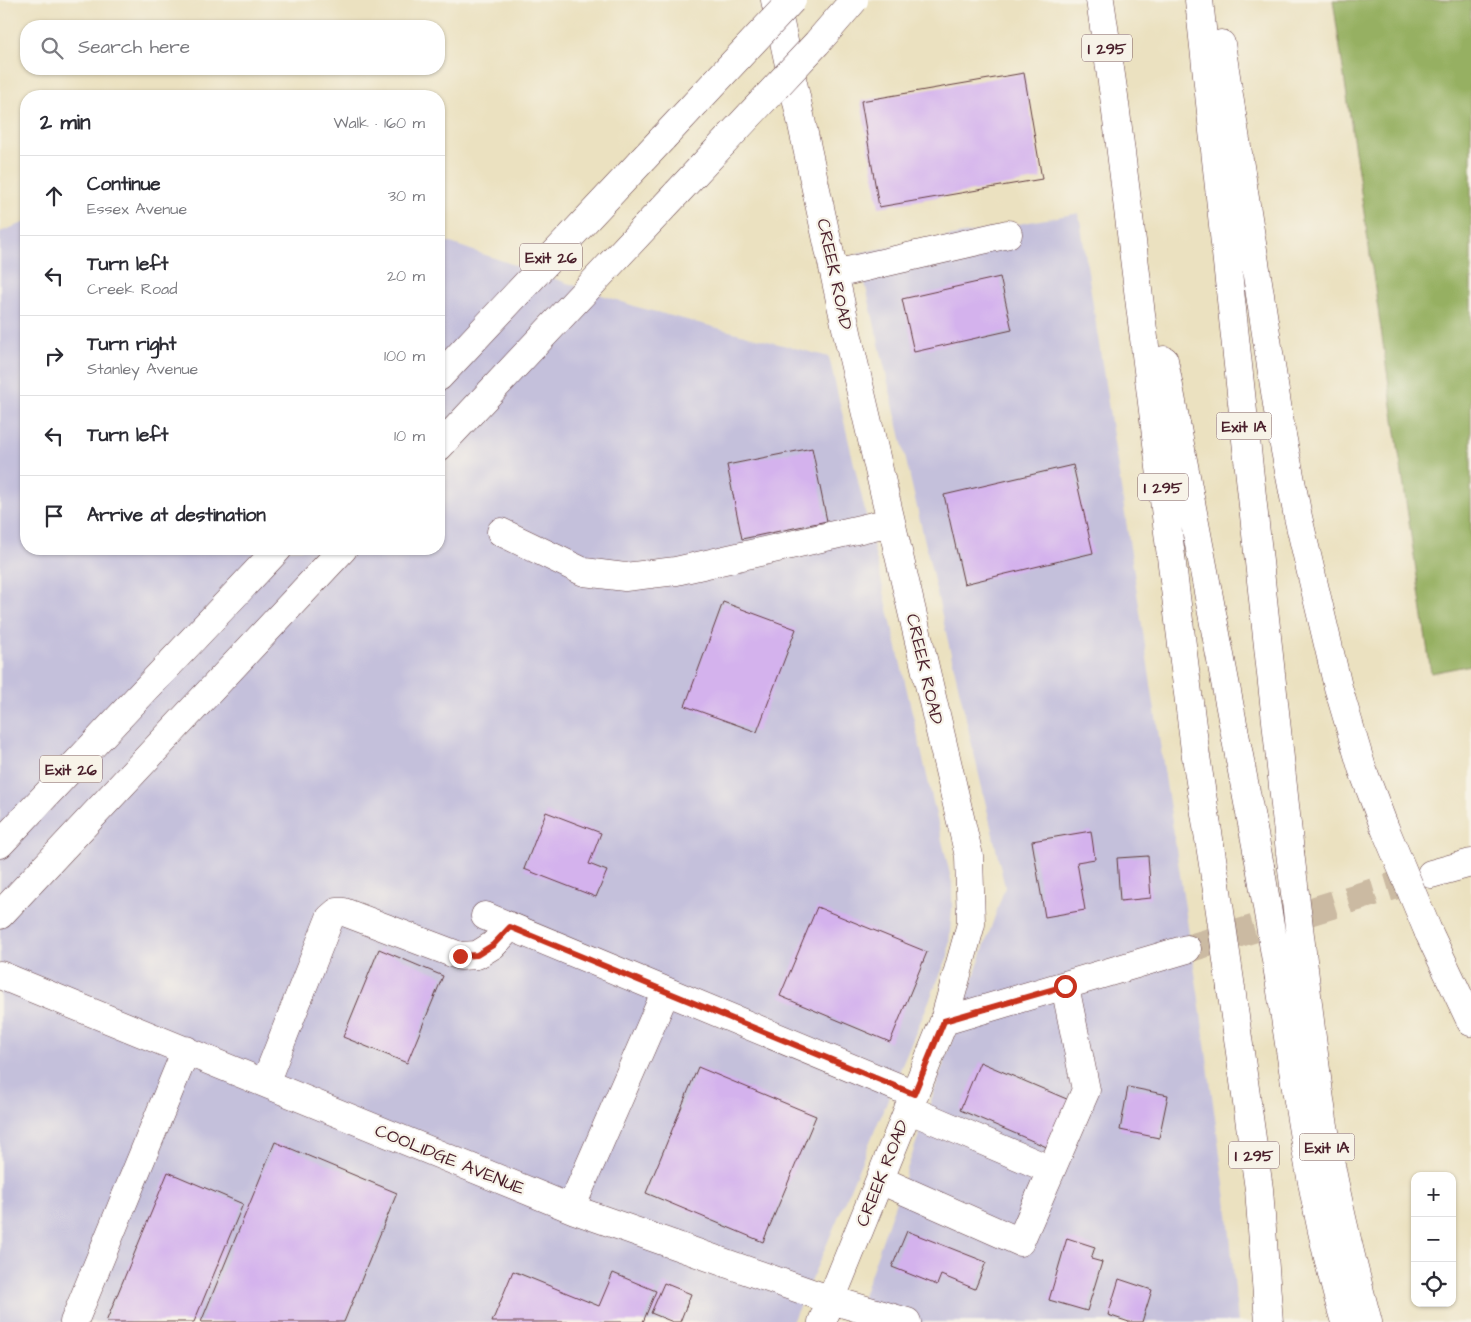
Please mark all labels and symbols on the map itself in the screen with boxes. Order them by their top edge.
road number: I 295 [1082,34,1132,62]
street label: CREEK ROAD [811,216,859,332]
road number: Exit 26 [520,243,582,270]
road number: Exit 1A [1216,412,1272,440]
road number: I 295 [1138,474,1188,501]
street label: CREEK ROAD [900,611,949,727]
road number: Exit 26 [40,756,102,782]
route end [449,945,472,968]
route start [1054,975,1077,998]
street label: CREEK ROAD [850,1116,915,1230]
street label: COOLIDGE AVENUE [371,1118,529,1201]
road number: Exit 1A [1300,1134,1354,1160]
road number: I 295 [1229,1142,1279,1168]

